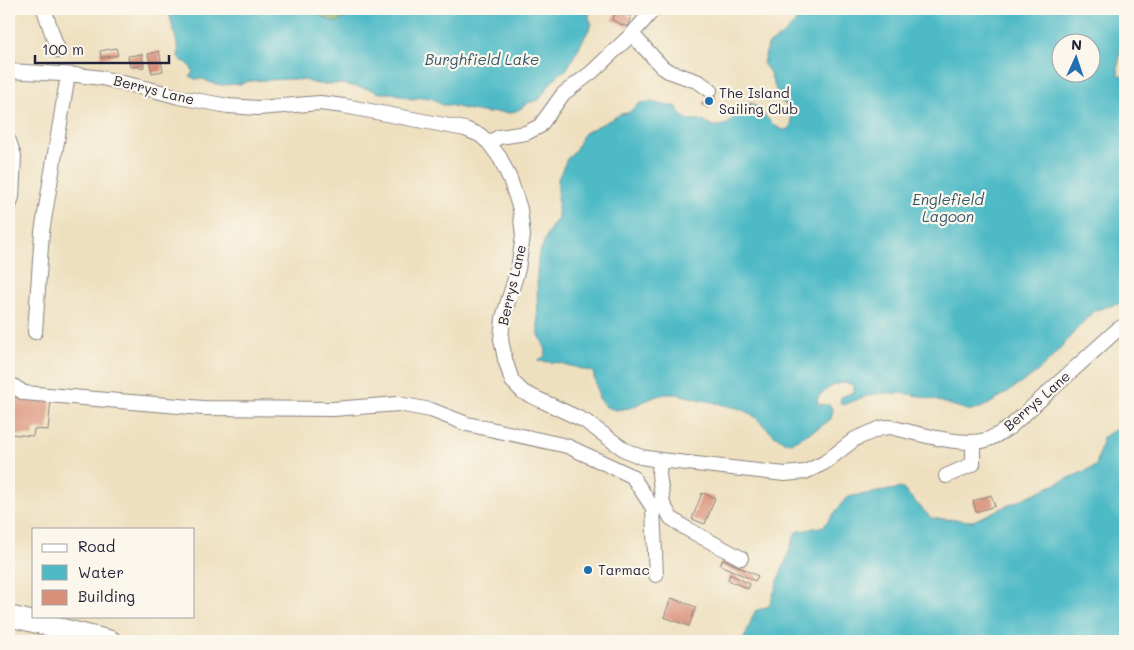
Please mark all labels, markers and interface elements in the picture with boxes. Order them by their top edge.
scale bar [35,32,169,64]
north arrow [1052,32,1102,82]
text: N [1071,35,1083,54]
text: 100 m [42,39,84,59]
water label: Burghfield Lake [425,49,539,69]
street label: Berrys Lane [112,70,196,109]
place label: The Island Sailing Club [719,83,798,118]
marker: The Island Sailing Club [703,95,715,107]
water label: Englefield Lagoon [912,189,985,226]
street label: Berrys Lane [493,243,530,327]
street label: Berrys Lane [999,366,1074,435]
legend [32,528,195,618]
text: Road [78,536,115,556]
place label: Tarmac [598,560,650,579]
text: Water [78,562,124,582]
marker: Tarmac [582,564,594,576]
text: Building [78,586,135,606]

